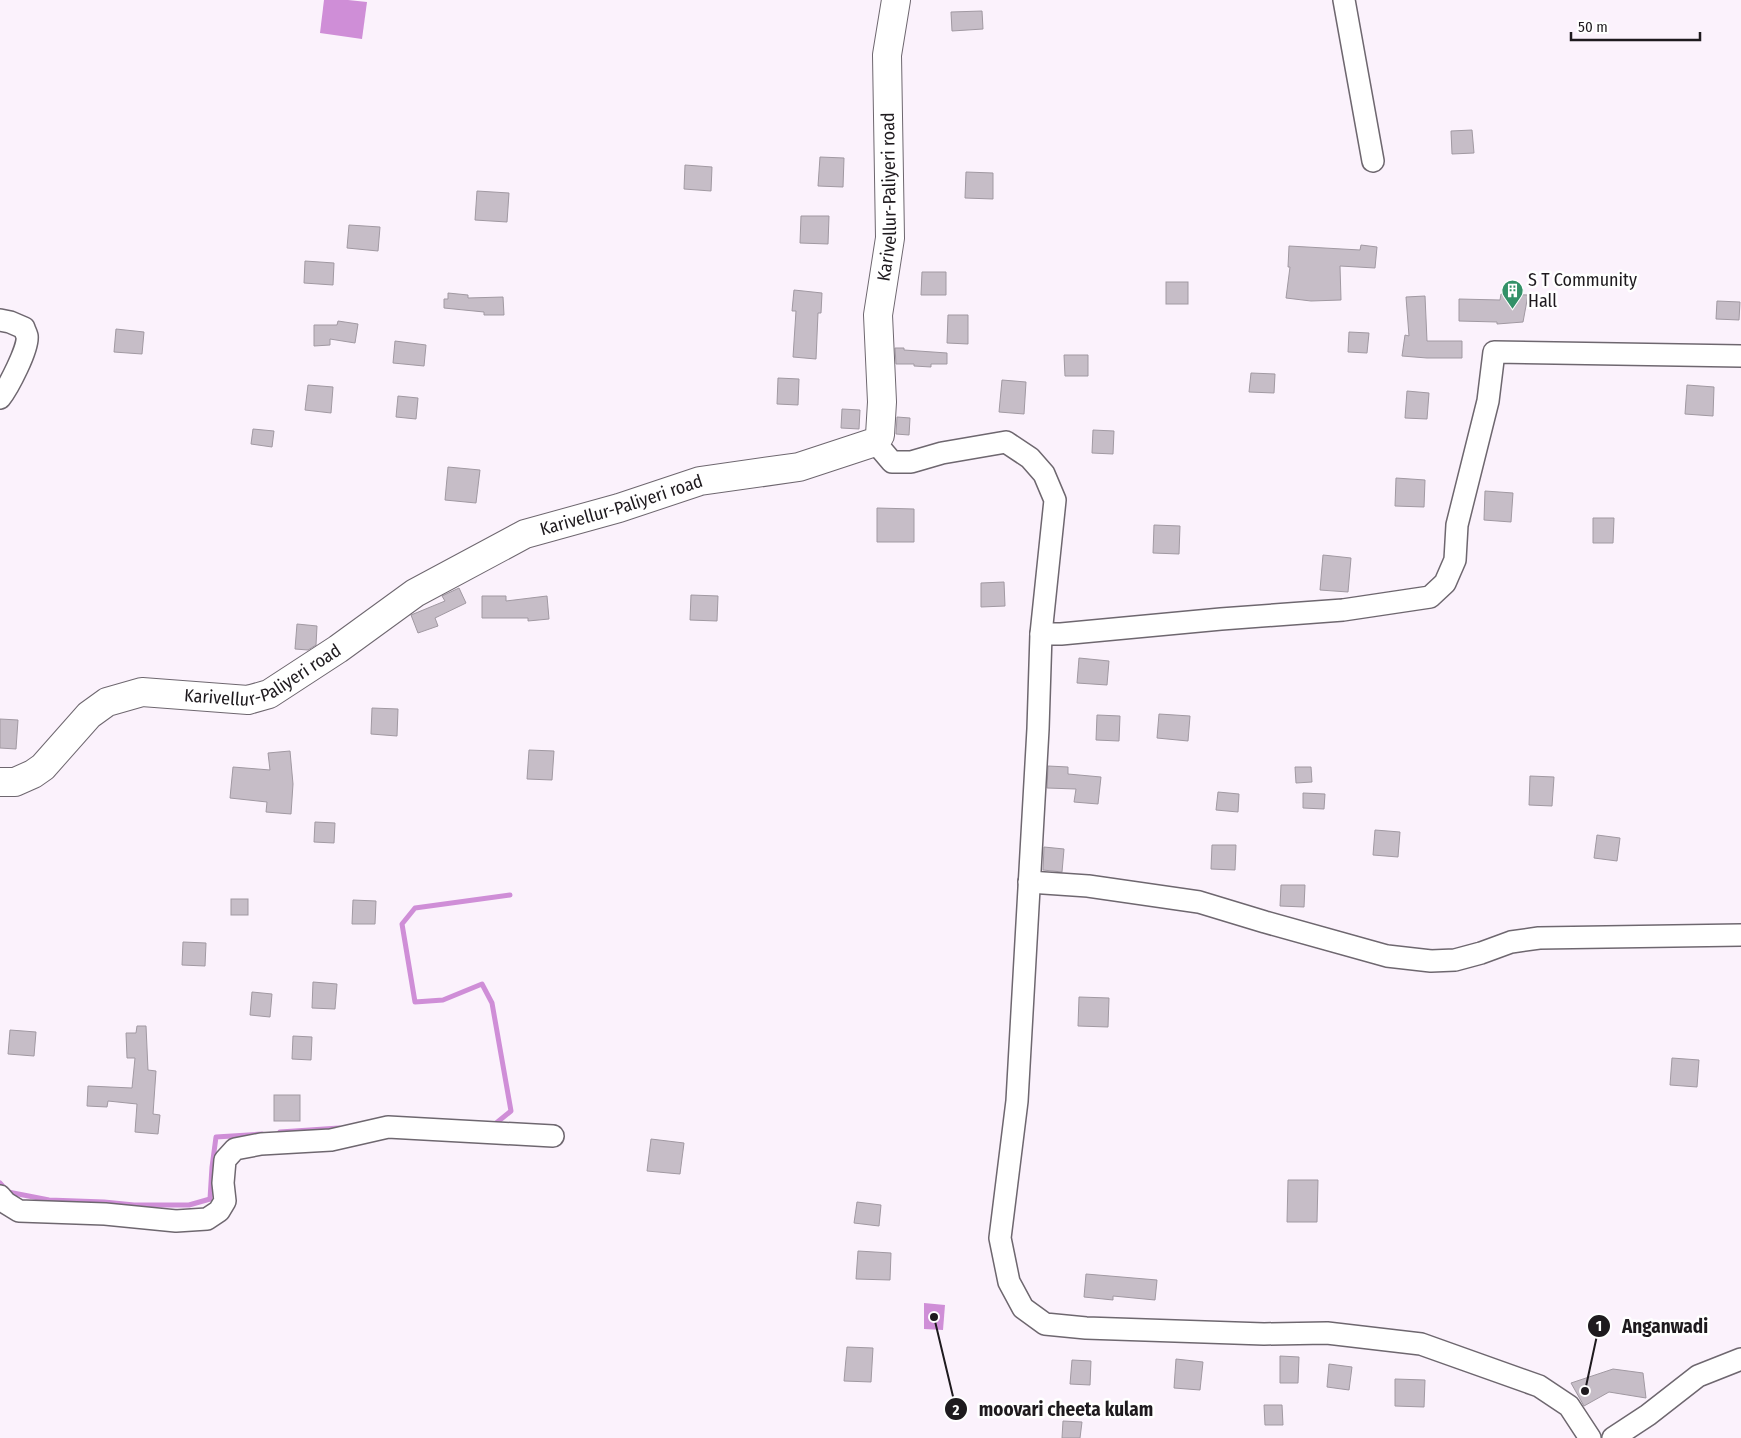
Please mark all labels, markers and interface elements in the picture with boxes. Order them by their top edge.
scale bar [1571,10,1700,42]
text: 50 m [1578,18,1608,36]
street label: Karivellur-Paliyeri road [872,112,901,283]
place label: S T Community Hall [1528,269,1637,312]
building icon: S T Community Hall [1500,278,1524,309]
street label: Karivellur-Paliyeri road [537,470,706,540]
street label: Karivellur-Paliyeri road [184,639,345,711]
callout: Anganwadi [1587,1309,1718,1343]
text: Anganwadi [1621,1315,1708,1338]
text: 1 [1596,1317,1602,1335]
callout: moovari cheeta kulam [944,1392,1163,1426]
text: moovari cheeta kulam [979,1398,1153,1421]
text: 2 [952,1401,960,1419]

